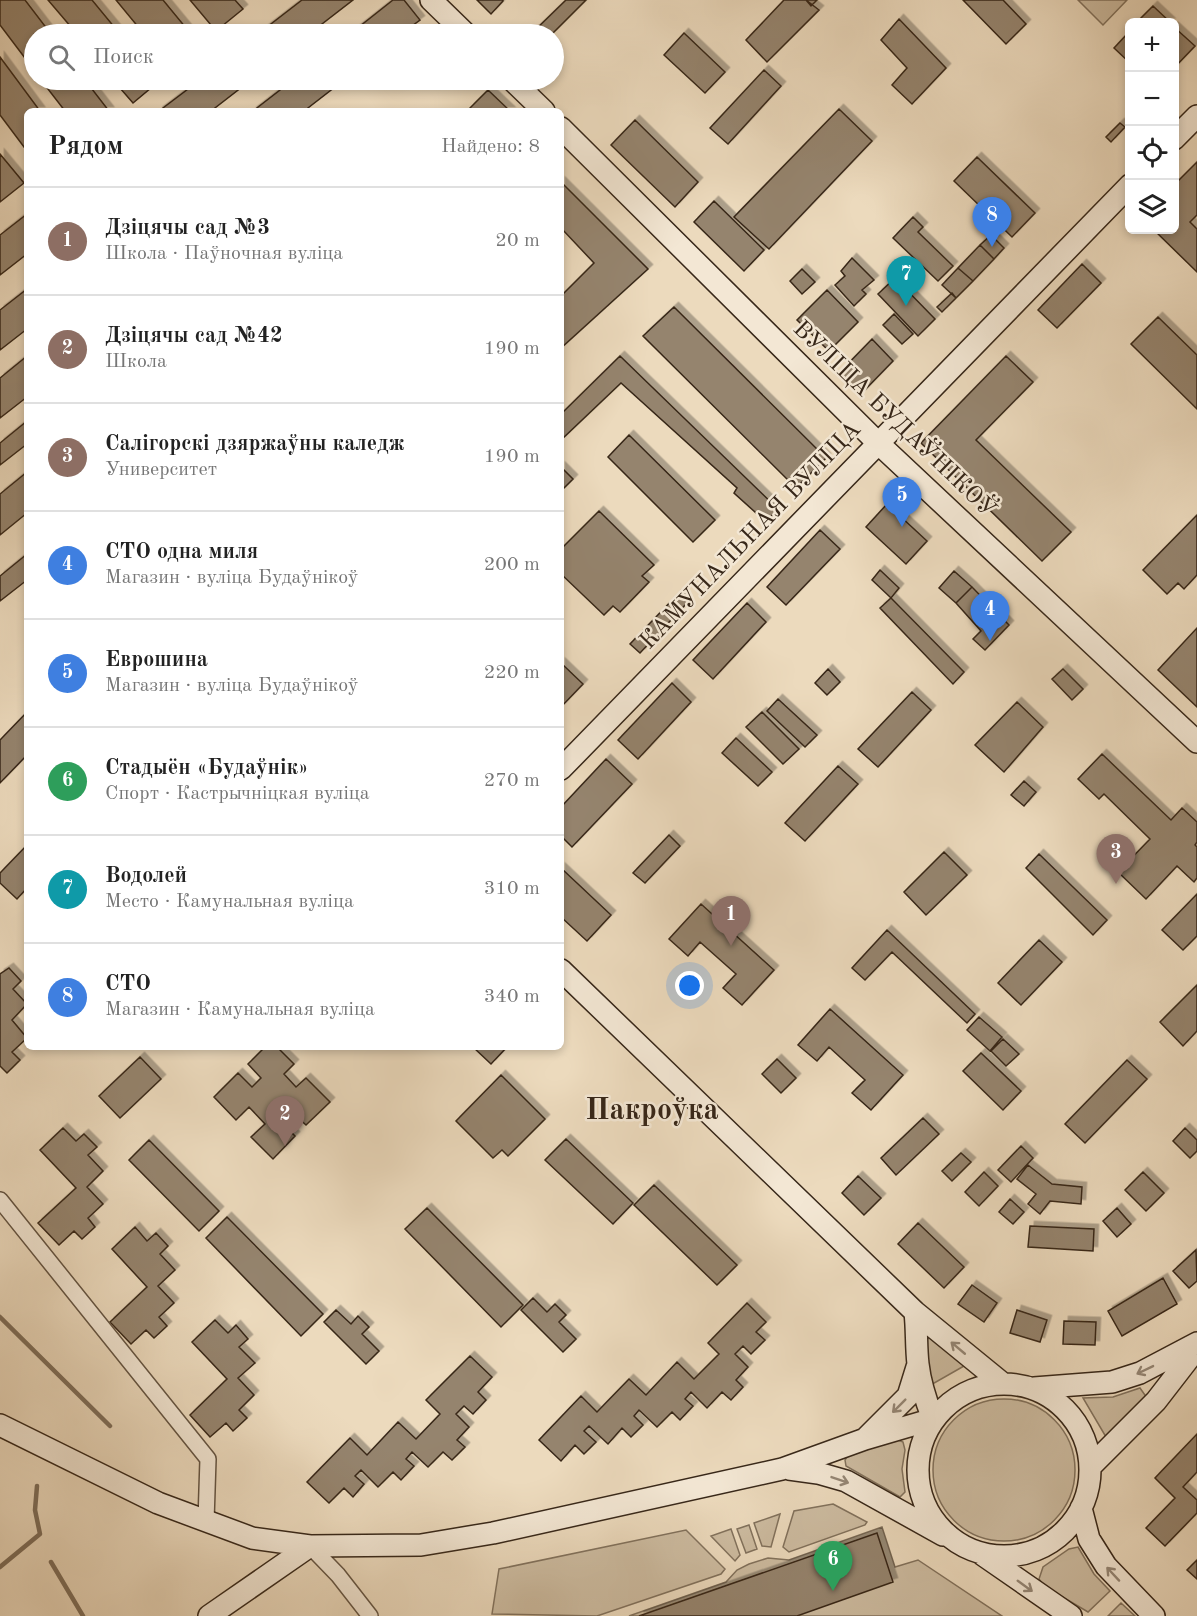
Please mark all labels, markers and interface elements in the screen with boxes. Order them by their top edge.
map controls [1125,18,1179,234]
button: + [1125,18,1179,72]
search box [24,24,564,90]
icon: search [45,41,78,74]
text: Поиск [93,46,154,68]
button: − [1125,72,1179,126]
button: locate [1125,126,1179,180]
text: Рядом [48,134,123,160]
text: Найдено: 8 [441,137,540,157]
button: layers [1125,180,1179,234]
pin: 8 [972,198,1012,247]
text: Дзіцячы сад №3 [105,217,270,239]
text: 1 [62,231,73,251]
text: 20 m [495,231,540,251]
text: Школа · Паўночная вуліца [105,244,343,264]
pin: 7 [886,256,926,306]
street label: ВУЛІЦА БУДАЎНІКОЎ [788,313,1004,523]
text: Дзіцячы сад №42 [105,325,283,347]
text: 2 [62,339,73,359]
text: 190 m [484,339,540,359]
text: Школа [105,352,167,372]
street label: КАМУНАЛЬНАЯ ВУЛІЦА [636,418,866,654]
text: Салігорскі дзяржаўны каледж [105,433,404,455]
text: 3 [62,447,73,467]
text: 190 m [484,447,540,467]
text: Университет [105,460,217,480]
pin: 5 [882,478,922,527]
text: СТО одна миля [105,541,258,563]
text: 4 [62,555,73,575]
text: 200 m [484,555,540,575]
text: Магазин · вуліца Будаўнікоў [105,568,358,588]
pin: 4 [970,592,1010,641]
text: Еврошина [105,649,208,671]
text: 5 [62,663,73,683]
text: 220 m [484,663,540,683]
text: Магазин · вуліца Будаўнікоў [105,676,358,696]
text: Стадыён «Будаўнік» [105,757,309,779]
text: 6 [62,771,73,791]
text: 270 m [484,771,540,791]
text: Спорт · Кастрычніцкая вуліца [105,784,370,804]
pin: 3 [1096,834,1136,884]
text: Водолей [105,865,187,887]
text: 7 [62,879,73,899]
text: 310 m [484,879,540,899]
text: Место · Камунальная вуліца [105,892,354,912]
pin: 1 [712,896,750,946]
your location [675,971,704,1000]
text: СТО [105,973,151,995]
text: 8 [62,987,73,1007]
text: 340 m [484,987,540,1007]
text: Магазин · Камунальная вуліца [105,1000,375,1020]
pin: 2 [266,1096,304,1146]
district label: Пакроўка [585,1096,719,1126]
one-way arrow [950,1342,966,1355]
one-way arrow [1137,1364,1155,1376]
one-way arrow [891,1398,906,1413]
one-way arrow [830,1475,848,1486]
pin: 6 [814,1542,852,1591]
one-way arrow [1106,1567,1120,1582]
one-way arrow [1016,1580,1032,1592]

